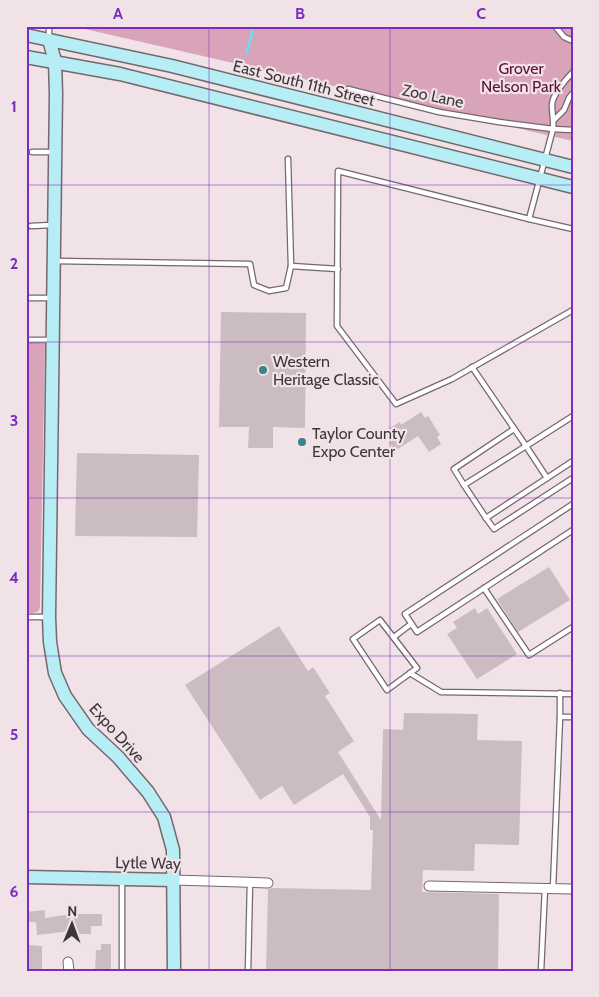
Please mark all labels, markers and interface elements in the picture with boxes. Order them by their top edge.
text: A [113,4,123,23]
text: B [295,4,305,23]
text: C [476,4,486,23]
street label: East South 11th Street [231,56,378,110]
park label: Grover Nelson Park [481,59,562,96]
street label: Zoo Lane [401,80,465,112]
text: 1 [11,97,17,116]
text: 2 [10,254,18,273]
place label: Western Heritage Classic [273,352,379,389]
marker: Western Heritage Classic [257,364,269,376]
text: 3 [10,411,18,430]
place label: Taylor County Expo Center [312,424,405,461]
marker: Taylor County Expo Center [296,436,308,448]
text: 4 [9,568,19,587]
street label: Expo Drive [85,699,149,767]
text: 5 [10,725,18,744]
street label: Lytle Way [115,853,181,873]
text: 6 [10,882,19,901]
north arrow [48,900,98,950]
text: N [67,902,77,920]

